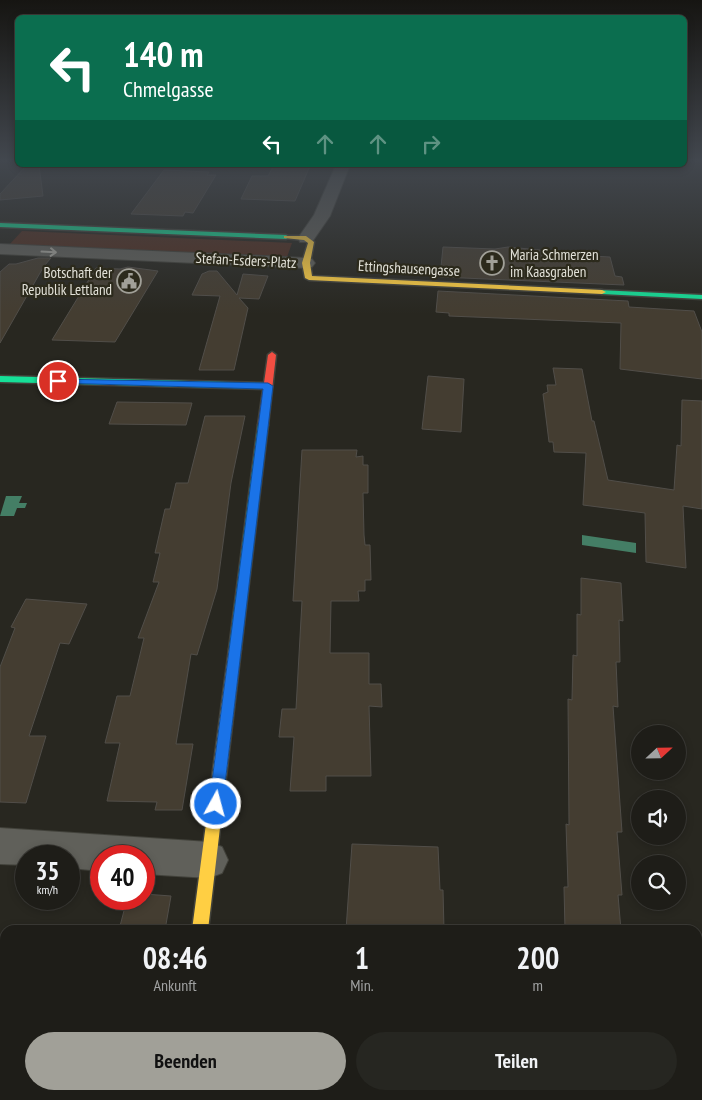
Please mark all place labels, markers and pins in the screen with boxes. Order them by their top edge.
place label: Maria Schmerzen im Kaasgraben [510,245,599,281]
church icon: Maria Schmerzen im Kaasgraben [479,250,505,276]
place label: Botschaft der Republik Lettland [22,263,113,299]
public building icon: Botschaft der Republik Lettland [116,268,142,294]
pin [37,360,79,402]

